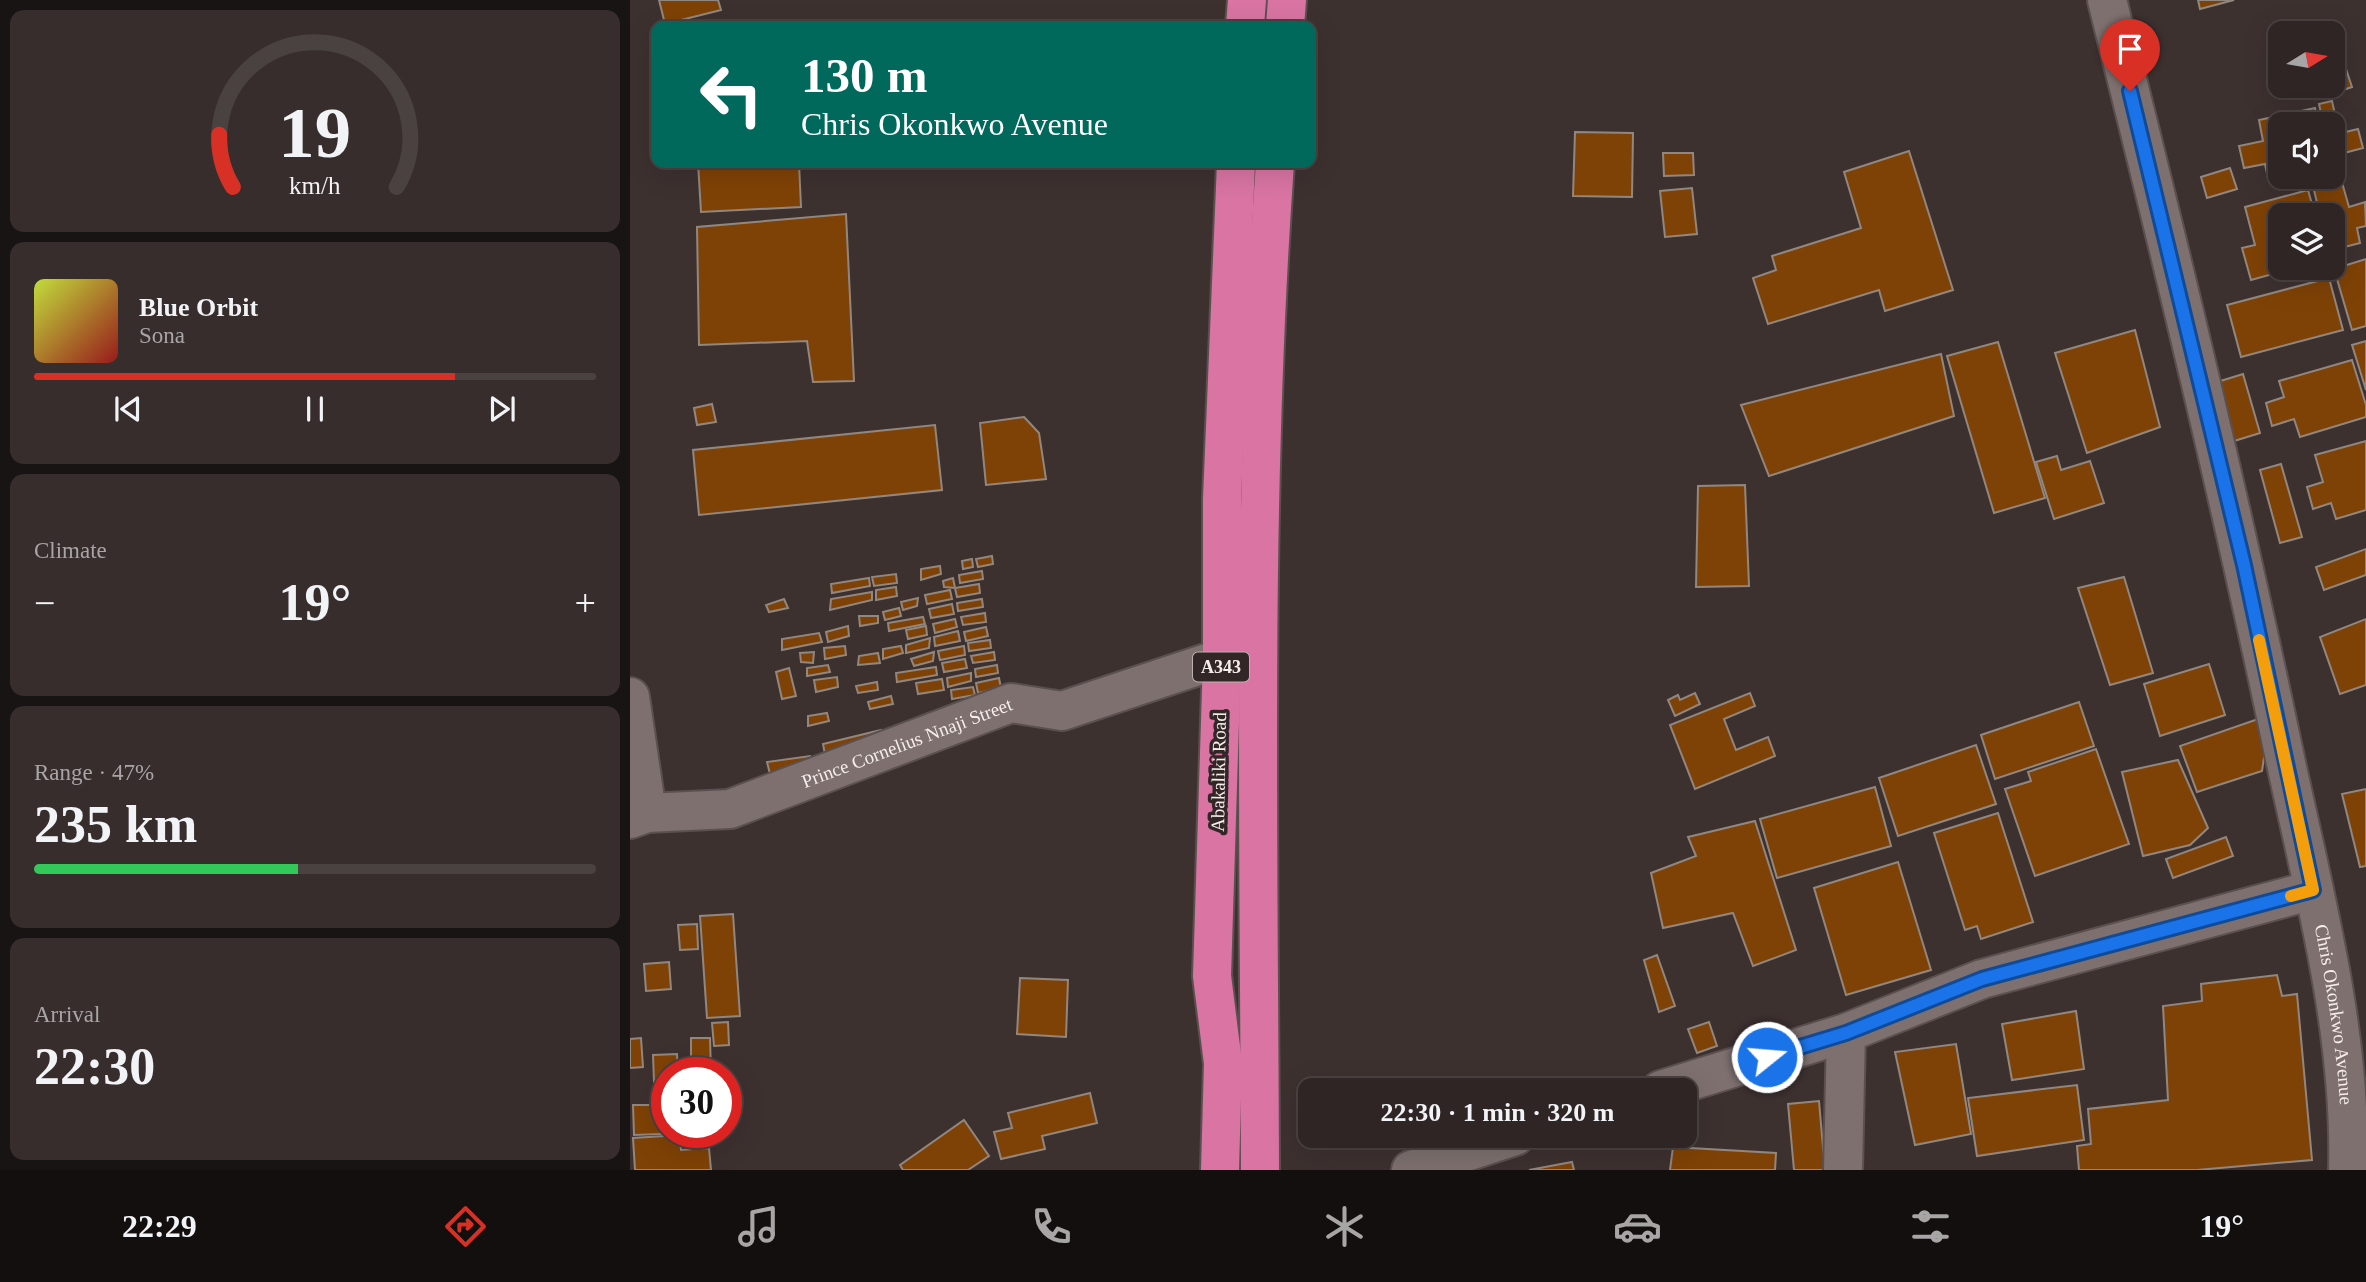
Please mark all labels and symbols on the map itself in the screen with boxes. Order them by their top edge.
pin [2100,19,2160,91]
north arrow [2268,21,2345,98]
road number: A343 [1193,652,1249,682]
street label: Prince Cornelius Nnaji Street [799,693,1016,792]
street label: Abakaliki Road [1207,711,1230,832]
street label: Chris Okonkwo Avenue [2311,922,2357,1105]
position arrow [1730,1020,1804,1094]
speed limit sign: 30 [651,1057,742,1148]

